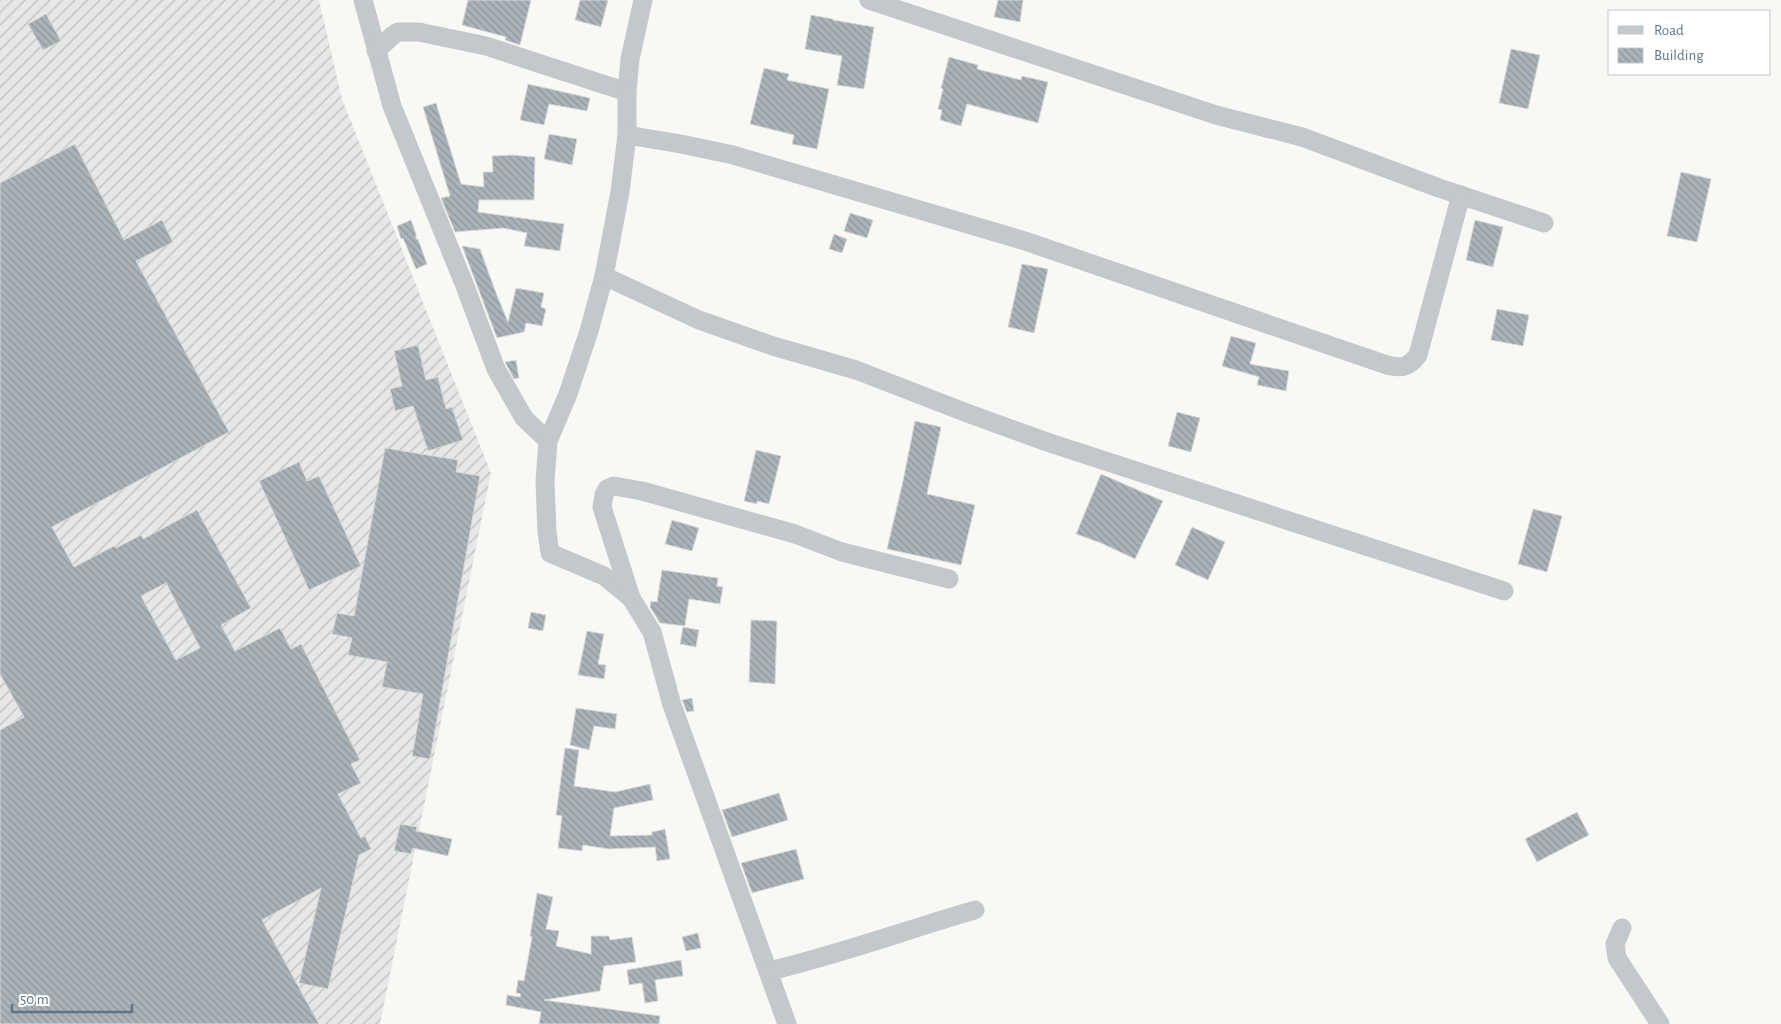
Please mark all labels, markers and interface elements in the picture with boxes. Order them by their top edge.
legend [1608,10,1771,75]
text: Road [1654,23,1684,38]
text: Building [1654,48,1704,63]
scale bar [12,982,132,1014]
text: 50 m [20,992,49,1007]

